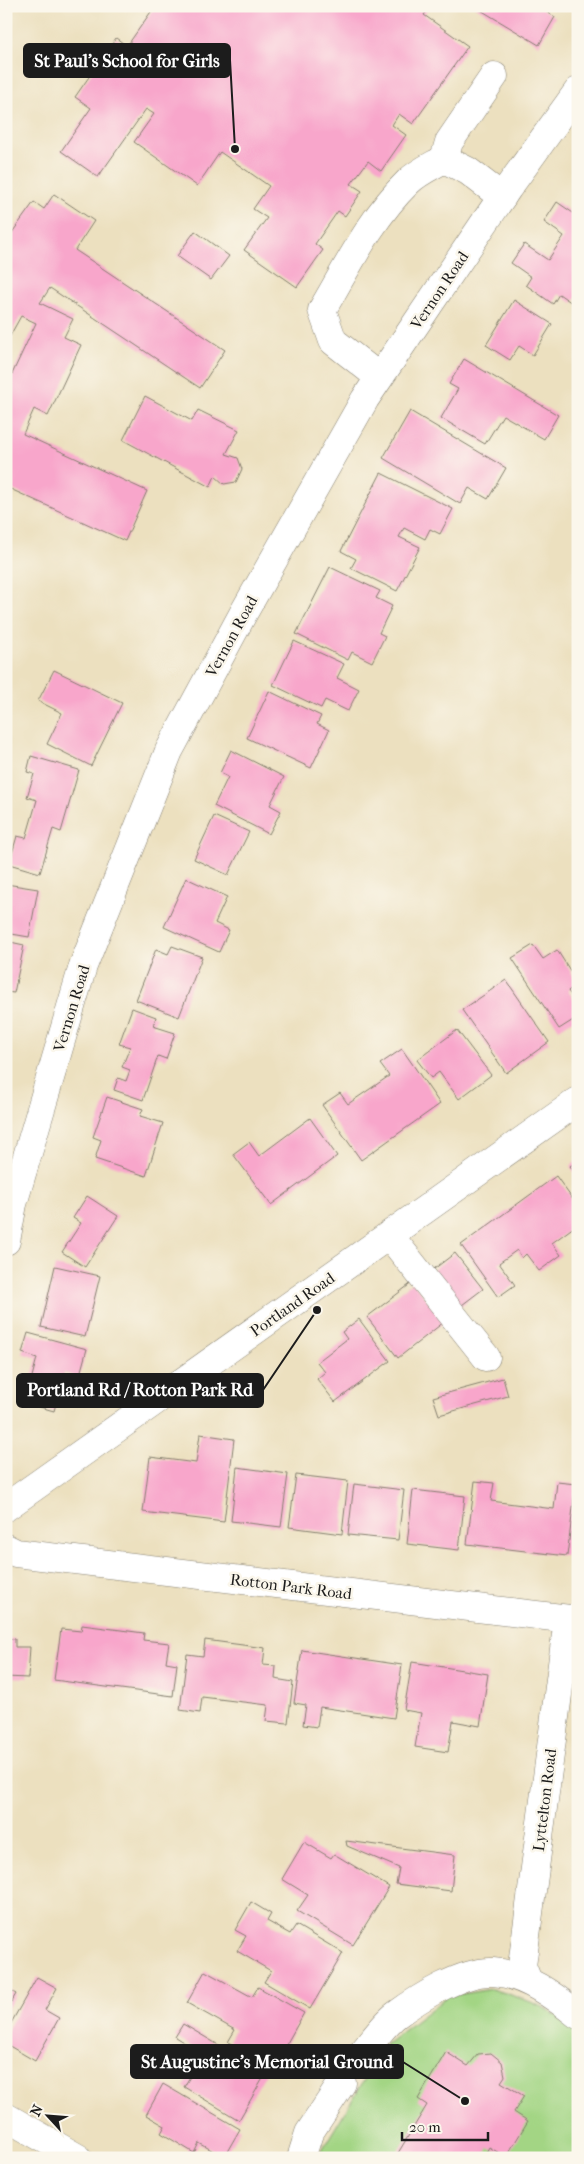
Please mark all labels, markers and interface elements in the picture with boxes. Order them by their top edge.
callout: St Paul's School for Girls [24,44,230,77]
text: St Paul's School for Girls [34,51,220,72]
street label: Vernon Road [406,248,473,334]
street label: Vernon Road [201,592,262,681]
street label: Vernon Road [49,962,94,1055]
street label: Portland Road [246,1268,338,1340]
callout: Portland Rd / Rotton Park Rd [17,1374,263,1407]
text: Portland Rd / Rotton Park Rd [27,1380,254,1401]
street label: Rotton Park Road [229,1570,353,1603]
street label: Lyttelton Road [529,1747,560,1853]
callout: St Augustine's Memorial Ground [131,2045,403,2078]
text: St Augustine's Memorial Ground [141,2052,394,2073]
north arrow [22,2092,72,2142]
text: N [27,2102,47,2119]
scale bar [402,2109,488,2141]
text: 20 m [409,2118,441,2136]

